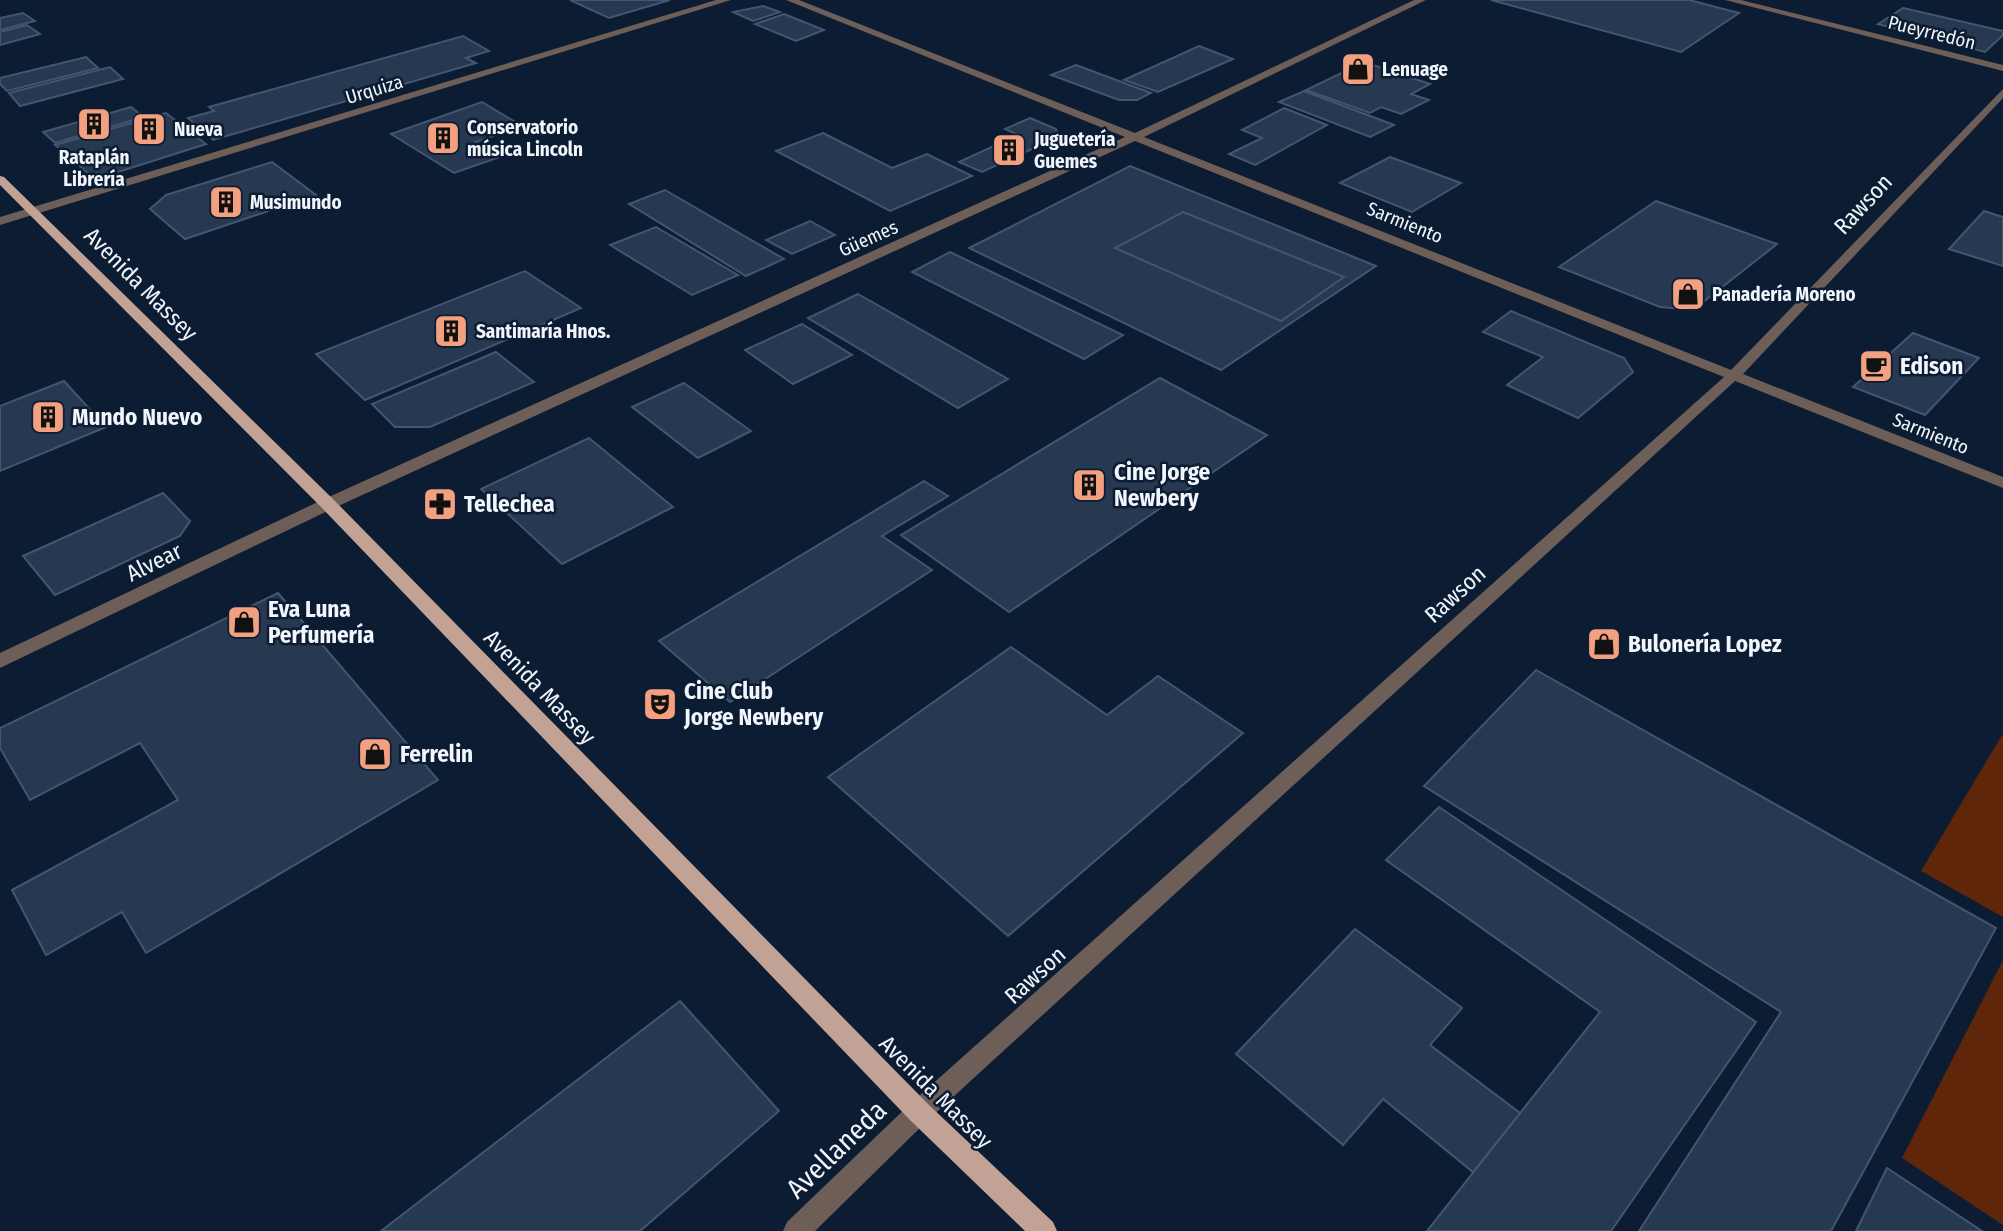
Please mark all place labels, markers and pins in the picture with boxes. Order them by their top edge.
shop icon: Lenuage [1339,50,1377,88]
place label: Lenuage [1382,58,1448,81]
building icon: Rataplán Librería [75,105,113,143]
building icon: Nueva [130,110,168,148]
place label: Conservatorio música Lincoln [467,116,583,161]
place label: Nueva [174,118,223,141]
building icon: Conservatorio música Lincoln [424,119,462,157]
place label: Juguetería Guemes [1033,128,1115,173]
building icon: Juguetería Guemes [990,131,1028,169]
place label: Rataplán Librería [59,146,129,191]
building icon: Musimundo [207,183,245,221]
place label: Musimundo [250,191,342,214]
shop icon: Panadería Moreno [1669,275,1707,313]
place label: Panadería Moreno [1712,283,1856,306]
building icon: Santimaría Hnos. [432,312,470,350]
place label: Santimaría Hnos. [476,320,610,343]
cafe icon: Edison [1857,347,1895,385]
place label: Edison [1900,352,1963,380]
building icon: Mundo Nuevo [29,398,67,436]
place label: Mundo Nuevo [72,403,202,431]
place label: Cine Jorge Newbery [1114,458,1211,512]
building icon: Cine Jorge Newbery [1070,466,1108,504]
pharmacy icon: Tellechea [421,485,459,523]
place label: Tellechea [464,490,555,518]
place label: Eva Luna Perfumería [268,595,374,649]
shop icon: Eva Luna Perfumería [225,603,263,641]
shop icon: Bulonería Lopez [1585,625,1623,663]
place label: Bulonería Lopez [1628,630,1782,658]
place label: Cine Club Jorge Newbery [683,677,824,731]
theatre icon: Cine Club Jorge Newbery [641,685,679,723]
shop icon: Ferrelin [356,735,394,773]
place label: Ferrelin [400,740,473,768]

